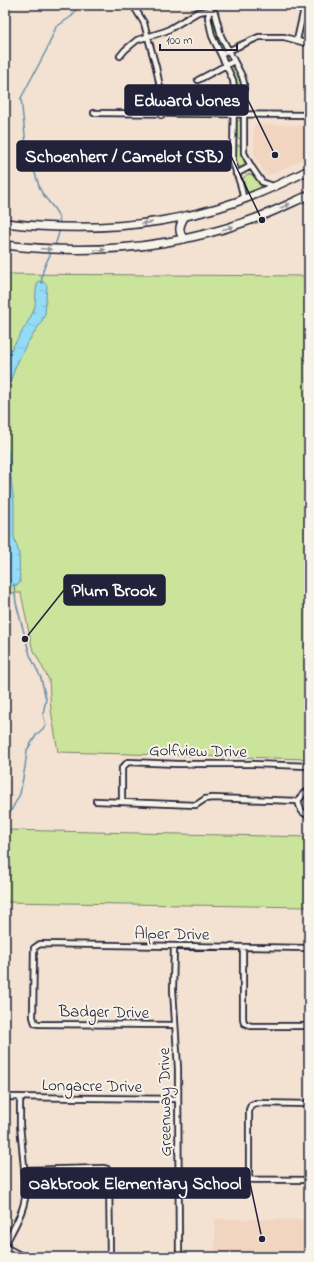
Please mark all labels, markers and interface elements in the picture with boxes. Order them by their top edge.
scale bar [160,26,237,52]
text: 100 m [166,32,193,50]
callout: Edward Jones [125,85,248,115]
text: Edward Jones [134,89,241,115]
callout: Schoenherr / Camelot (SB) [17,141,231,171]
text: Schoenherr / Camelot (SB) [25,145,224,171]
one-way arrow [279,203,291,209]
one-way arrow [141,220,153,226]
one-way arrow [222,225,234,231]
one-way arrow [40,246,52,253]
one-way arrow [94,247,107,253]
callout: Plum Brook [64,575,165,605]
text: Plum Brook [72,579,158,605]
street label: Golfview Drive [149,738,247,765]
street label: Alper Drive [134,921,210,948]
street label: Badger Drive [57,999,150,1028]
street label: Greenway Drive [152,1047,180,1157]
street label: Longacre Drive [41,1073,143,1102]
callout: Oakbrook Elementary School [21,1168,250,1198]
text: Oakbrook Elementary School [28,1172,242,1199]

